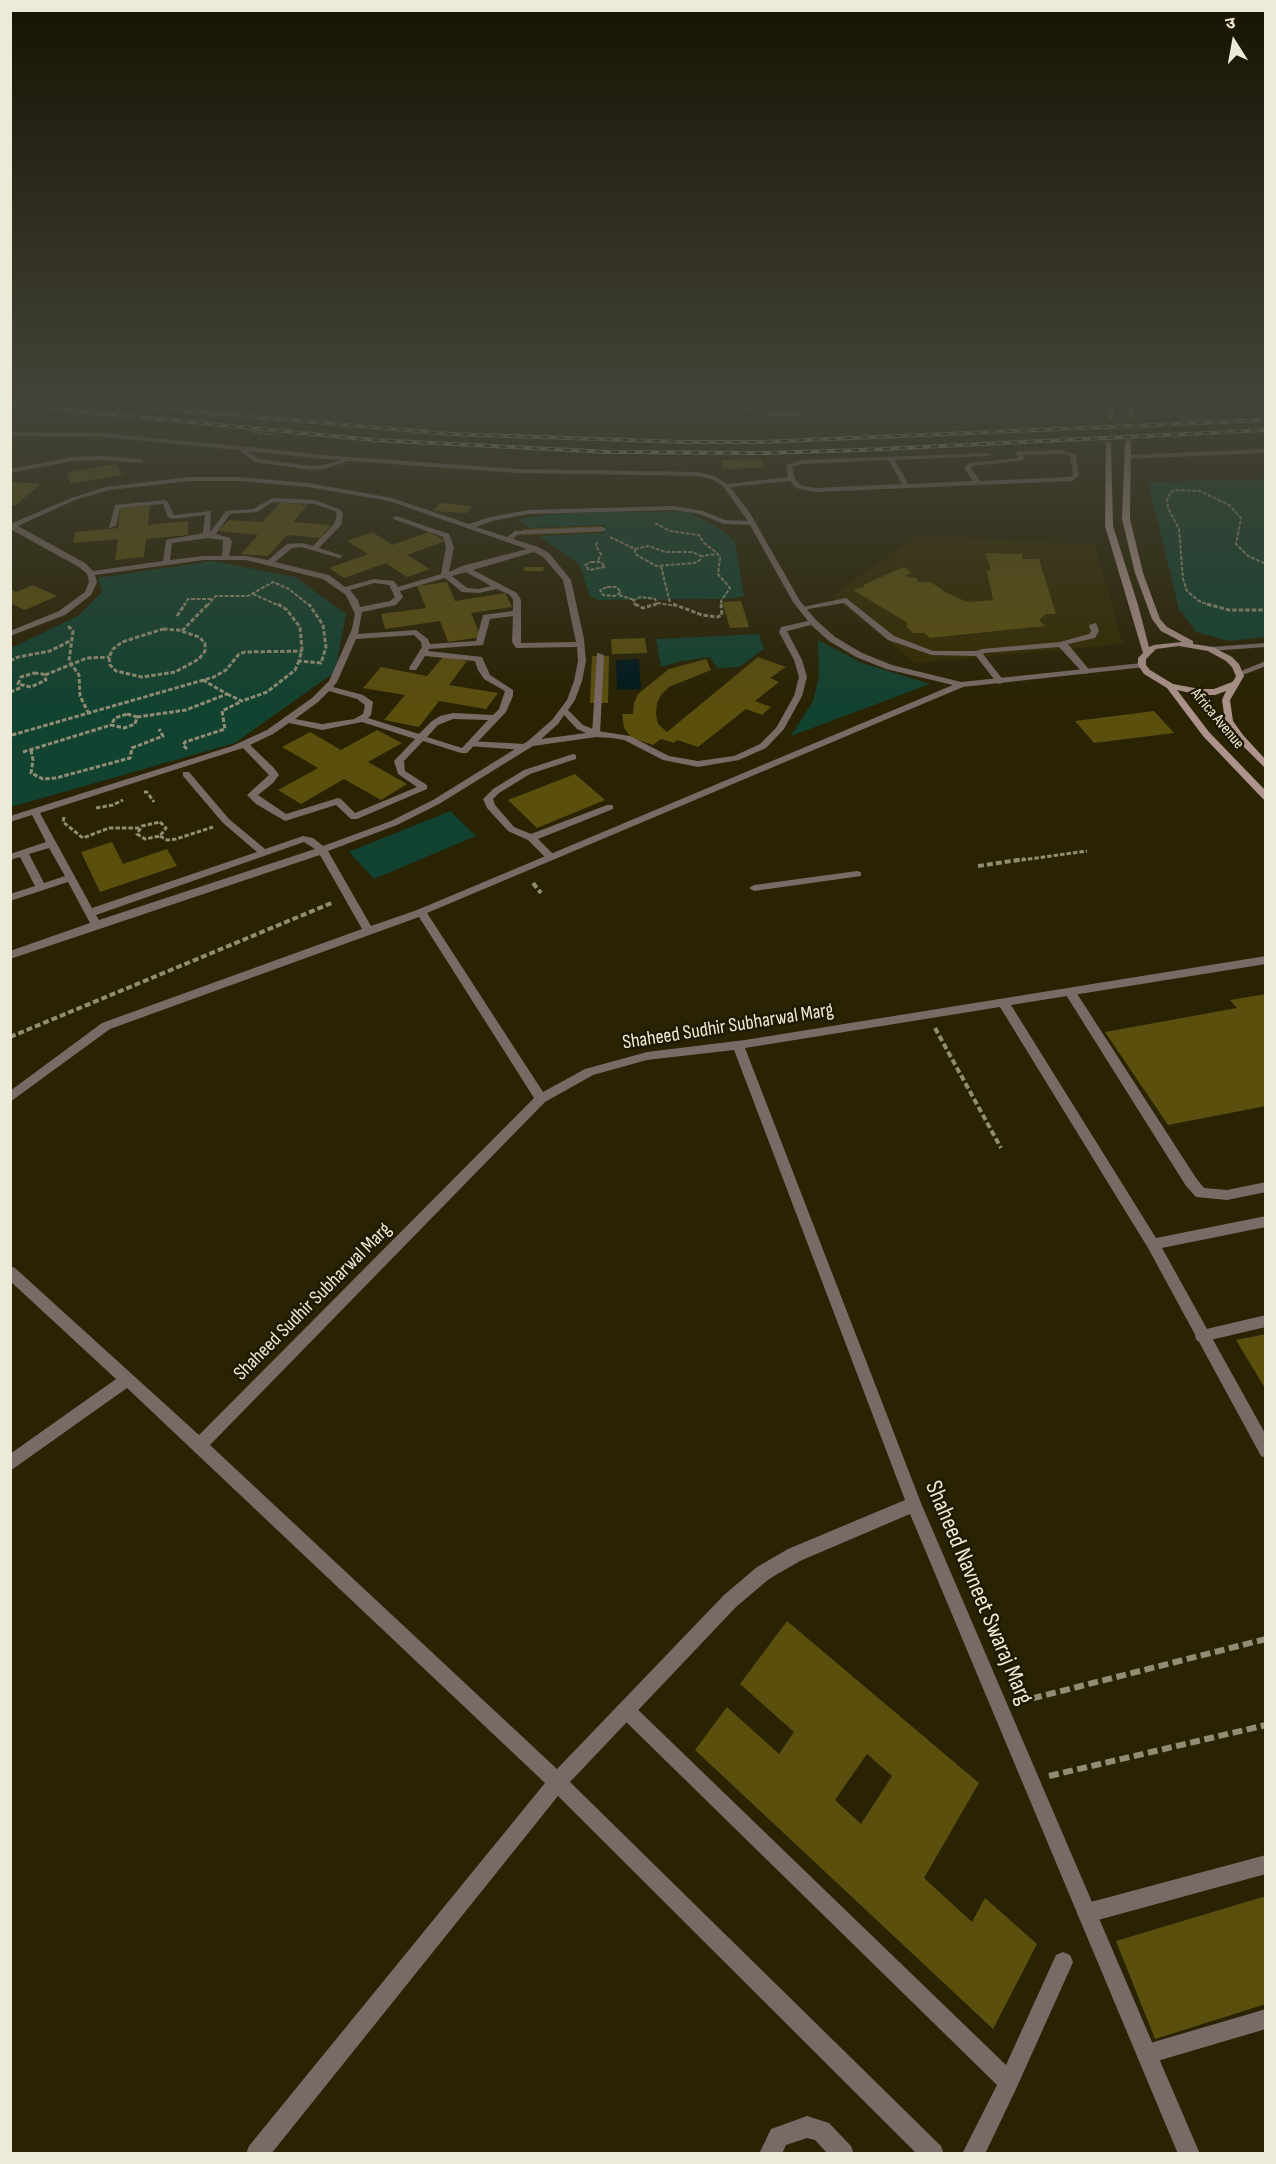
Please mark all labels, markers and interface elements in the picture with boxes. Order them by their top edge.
north arrow [1204,12,1264,72]
text: उ [1224,14,1237,34]
street label: Africa Avenue [1186,685,1248,753]
street label: Shaheed Sudhir Subharwal Marg [621,998,835,1056]
street label: Shaheed Sudhir Subharwal Marg [229,1218,397,1386]
street label: Shaheed Navneet Swaraj Marg [918,1477,1038,1709]

